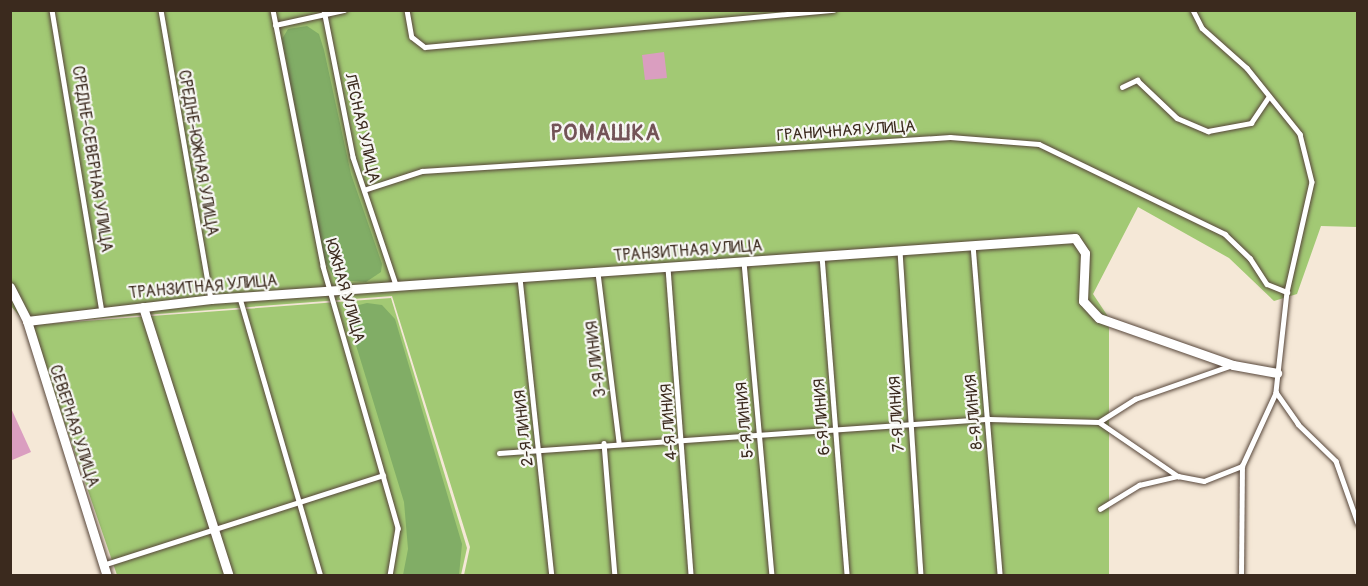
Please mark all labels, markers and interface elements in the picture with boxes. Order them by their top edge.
street label: СРЕДНЕ-СЕВЕРНАЯ УЛИЦА [68,64,116,254]
street label: СРЕДНЕ-ЮЖНАЯ УЛИЦА [174,69,222,237]
street label: ЛЕСНАЯ УЛИЦА [340,71,384,185]
street label: ГРАНИЧНАЯ УЛИЦА [776,117,916,145]
district label: РОМАШКА [551,121,661,147]
street label: ТРАНЗИТНАЯ УЛИЦА [613,236,763,266]
street label: ЮЖНАЯ УЛИЦА [321,237,369,345]
street label: ТРАНЗИТНАЯ УЛИЦА [128,271,278,303]
street label: 3-Я ЛИНИЯ [582,320,610,398]
street label: СЕВЕРНАЯ УЛИЦА [45,362,103,490]
street label: 8-Я ЛИНИЯ [961,373,987,451]
street label: 7-Я ЛИНИЯ [885,375,909,453]
street label: 6-Я ЛИНИЯ [810,378,834,456]
street label: 5-Я ЛИНИЯ [732,381,758,459]
street label: 4-Я ЛИНИЯ [657,383,681,461]
street label: 2-Я ЛИНИЯ [510,389,538,467]

